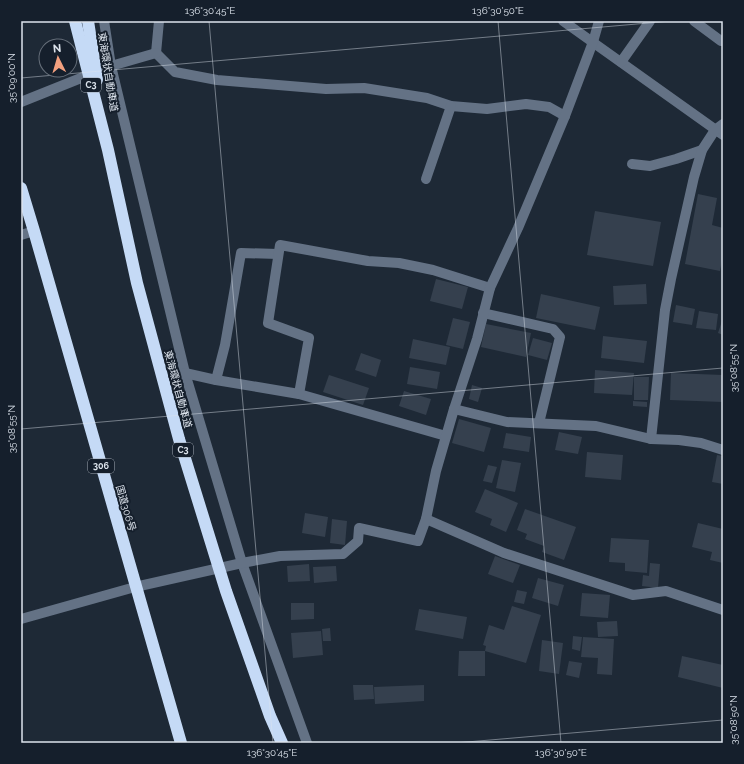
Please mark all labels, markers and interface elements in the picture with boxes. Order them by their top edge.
text: 136°30'45"E [185,5,235,16]
text: 136°30'50"E [472,5,524,16]
street label: 東海環状自動車道 [96,32,120,112]
north arrow [38,38,78,78]
text: N [52,42,62,55]
text: 35°09'00"N [6,53,17,103]
road number: C3 [81,78,101,92]
text: 35°08'55"N [728,344,739,392]
street label: 東海環状自動車道 [162,349,194,429]
text: 35°08'55"N [6,405,17,453]
road number: C3 [173,443,193,457]
road number: 306 [88,459,114,473]
street label: 国道306号 [114,484,138,532]
text: 35°08'50"N [728,695,739,745]
text: 136°30'45"E [247,747,297,758]
text: 136°30'50"E [535,747,587,758]

